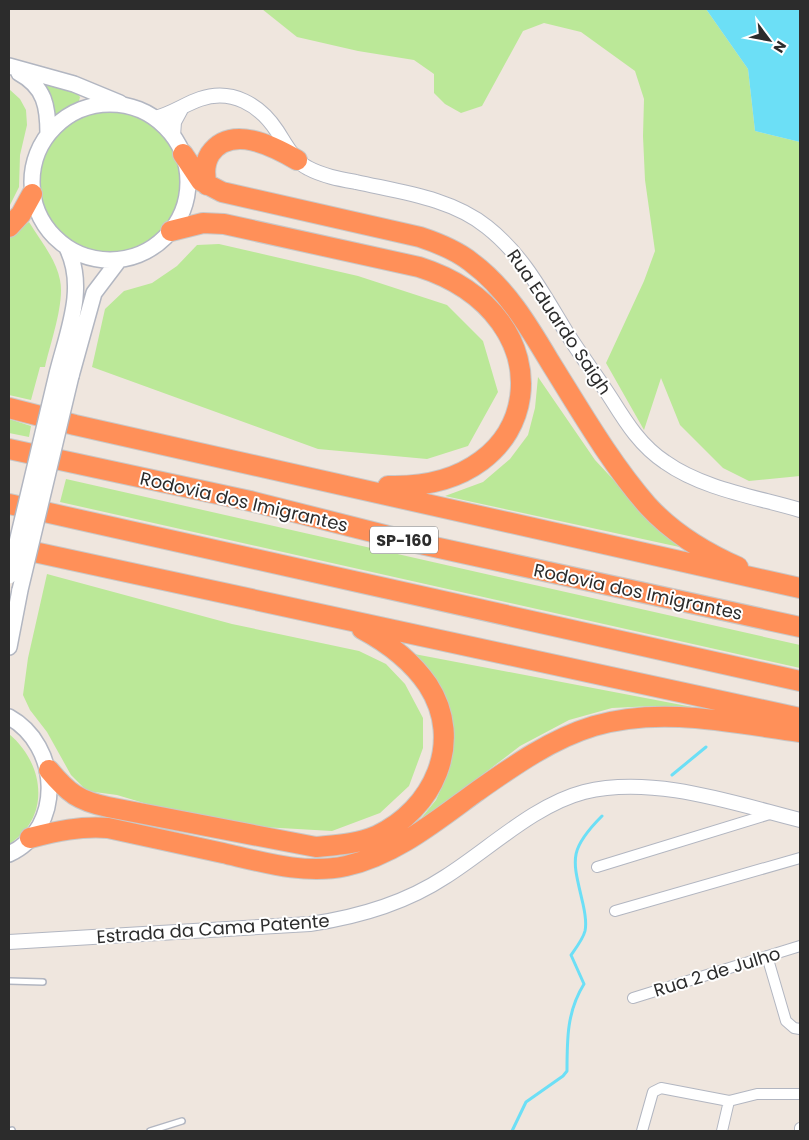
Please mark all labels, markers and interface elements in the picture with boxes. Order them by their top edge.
north arrow [744,15,794,65]
text: N [769,37,791,57]
street label: Rua Eduardo Saigh [501,244,617,399]
street label: Rodovia dos Imigrantes [138,465,351,538]
road number: SP-160 [370,526,438,554]
street label: Rodovia dos Imigrantes [532,557,745,626]
street label: Estrada da Cama Patente [96,908,330,949]
street label: Rua 2 de Julho [650,940,783,1003]

